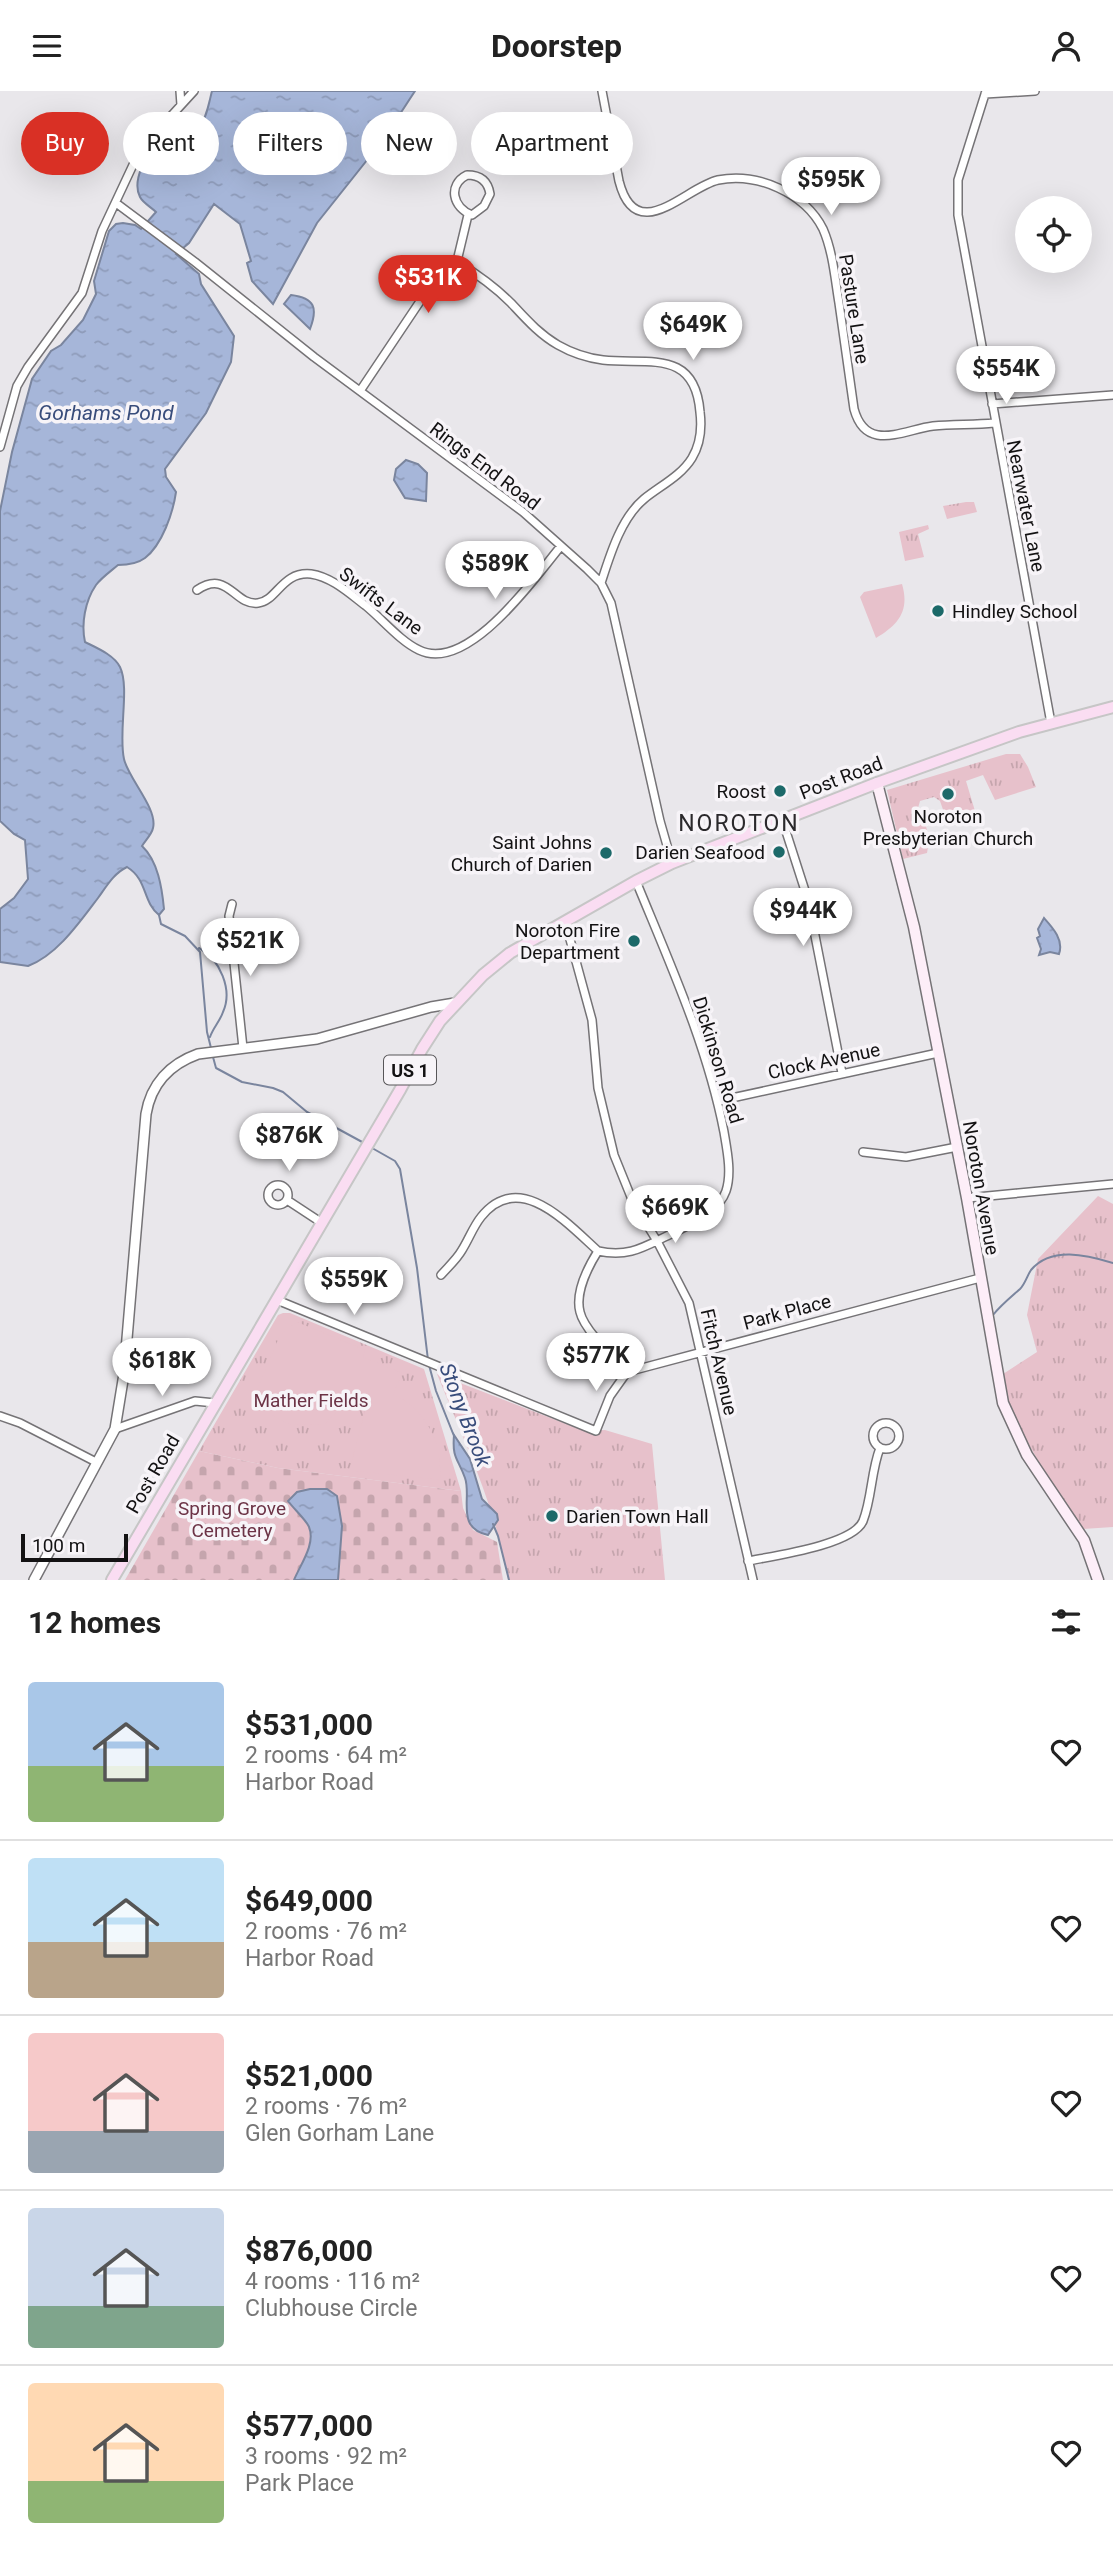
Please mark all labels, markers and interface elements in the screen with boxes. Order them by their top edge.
icon: menu [28,27,66,65]
text: Doorstep [491,27,622,65]
icon: person [1047,27,1085,65]
chip: Buy [21,112,109,175]
chip: Rent [123,112,219,175]
chip: Filters [233,112,347,175]
chip: New [361,112,457,175]
chip: Apartment [471,112,633,175]
pin: $595K [782,157,880,217]
text: $595K [797,166,865,193]
map controls [1015,196,1092,273]
button: locate [1015,196,1092,273]
street label: Pasture Lane [834,252,874,366]
pin: $531K [379,255,477,315]
text: $531K [394,264,462,291]
pin: $649K [644,303,742,362]
text: $649K [659,311,727,338]
pin: $554K [957,347,1055,406]
text: $554K [972,355,1040,382]
water label: Gorhams Pond [38,401,174,425]
street label: Rings End Road [425,417,545,515]
street label: Nearwater Lane [1002,438,1050,574]
pin: $589K [446,541,544,601]
text: $589K [461,550,529,577]
street label: Swifts Lane [335,562,427,640]
place label: Hindley School [952,600,1078,623]
marker: Hindley School [930,603,946,619]
street label: Post Road [796,752,886,804]
place label: Roost [717,780,766,803]
marker: Roost [772,783,788,799]
marker: Noroton Presbyterian Church [940,786,956,802]
place label: Noroton Presbyterian Church [863,805,1033,850]
district label: NOROTON [678,810,800,837]
place label: Saint Johns Church of Darien [451,831,592,876]
place label: Darien Seafood [635,841,765,864]
marker: Darien Seafood [771,844,787,860]
marker: Saint Johns Church of Darien [598,845,614,861]
pin: $944K [754,889,852,948]
text: $944K [769,897,837,924]
pin: $521K [201,919,299,978]
place label: Noroton Fire Department [515,919,620,964]
text: $521K [216,927,284,954]
marker: Noroton Fire Department [626,933,642,949]
street label: Dickinson Road [688,994,748,1126]
street label: Clock Avenue [766,1038,882,1084]
road number: US 1 [384,1055,436,1085]
pin: $876K [240,1114,338,1173]
street label: Noroton Avenue [958,1119,1004,1257]
text: $876K [255,1122,323,1149]
pin: $669K [626,1185,724,1245]
text: $669K [641,1194,709,1221]
pin: $559K [305,1257,403,1317]
text: $559K [320,1266,388,1293]
street label: Park Place [741,1289,833,1335]
street label: Fitch Avenue [696,1307,742,1417]
pin: $577K [547,1333,645,1393]
pin: $618K [113,1339,211,1398]
text: $577K [562,1342,630,1369]
text: $618K [128,1347,196,1374]
water label: Stony Brook [434,1360,496,1471]
park label: Mather Fields [253,1389,369,1412]
street label: Post Road [121,1431,185,1517]
park label: Spring Grove Cemetery [178,1497,286,1542]
place label: Darien Town Hall [566,1505,709,1528]
marker: Darien Town Hall [544,1508,560,1524]
scale bar [21,1531,128,1563]
text: 100 m [32,1534,85,1557]
icon: filters [1047,1603,1085,1641]
text: 12 homes [28,1605,161,1640]
text: $531,000 [245,1707,373,1742]
icon: home [84,1710,168,1794]
icon: heart [1047,1733,1085,1771]
text: 2 rooms · 64 m² [245,1742,407,1769]
text: Harbor Road [245,1769,374,1796]
text: $649,000 [245,1883,373,1918]
icon: home [84,1886,168,1970]
icon: heart [1047,1909,1085,1947]
text: 2 rooms · 76 m² [245,1918,407,1945]
text: Harbor Road [245,1945,374,1972]
text: $521,000 [245,2058,373,2093]
icon: home [84,2061,168,2145]
icon: heart [1047,2084,1085,2122]
text: 2 rooms · 76 m² [245,2093,407,2120]
text: Glen Gorham Lane [245,2120,434,2147]
text: $876,000 [245,2233,373,2268]
icon: home [84,2236,168,2320]
icon: heart [1047,2259,1085,2297]
text: 4 rooms · 116 m² [245,2268,420,2295]
text: Clubhouse Circle [245,2295,417,2322]
text: $577,000 [245,2408,373,2443]
icon: home [84,2411,168,2495]
icon: heart [1047,2434,1085,2472]
text: 3 rooms · 92 m² [245,2443,407,2470]
text: Park Place [245,2470,354,2497]

